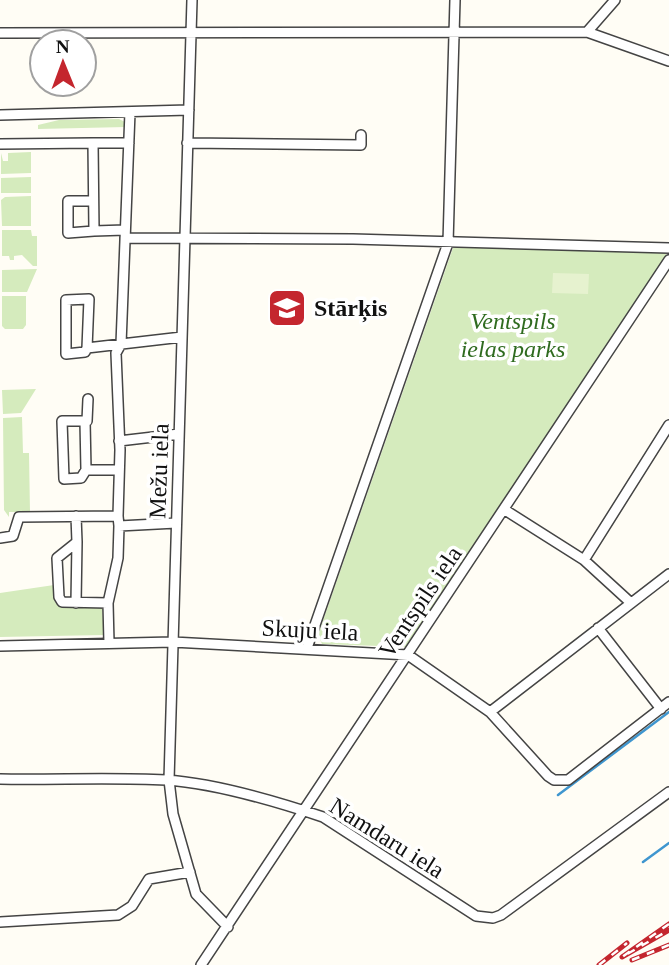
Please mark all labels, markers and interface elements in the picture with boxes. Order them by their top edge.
north arrow [28,28,98,98]
text: N [56,36,70,57]
school or university icon: Stārķis [266,287,308,329]
place label: Stārķis [314,295,387,323]
park label: Ventspils ielas parks [461,308,565,362]
street label: Mežu iela [144,423,174,519]
street label: Ventspils iela [373,541,467,663]
street label: Skuju iela [261,614,359,646]
street label: Namdaru iela [325,793,449,884]

